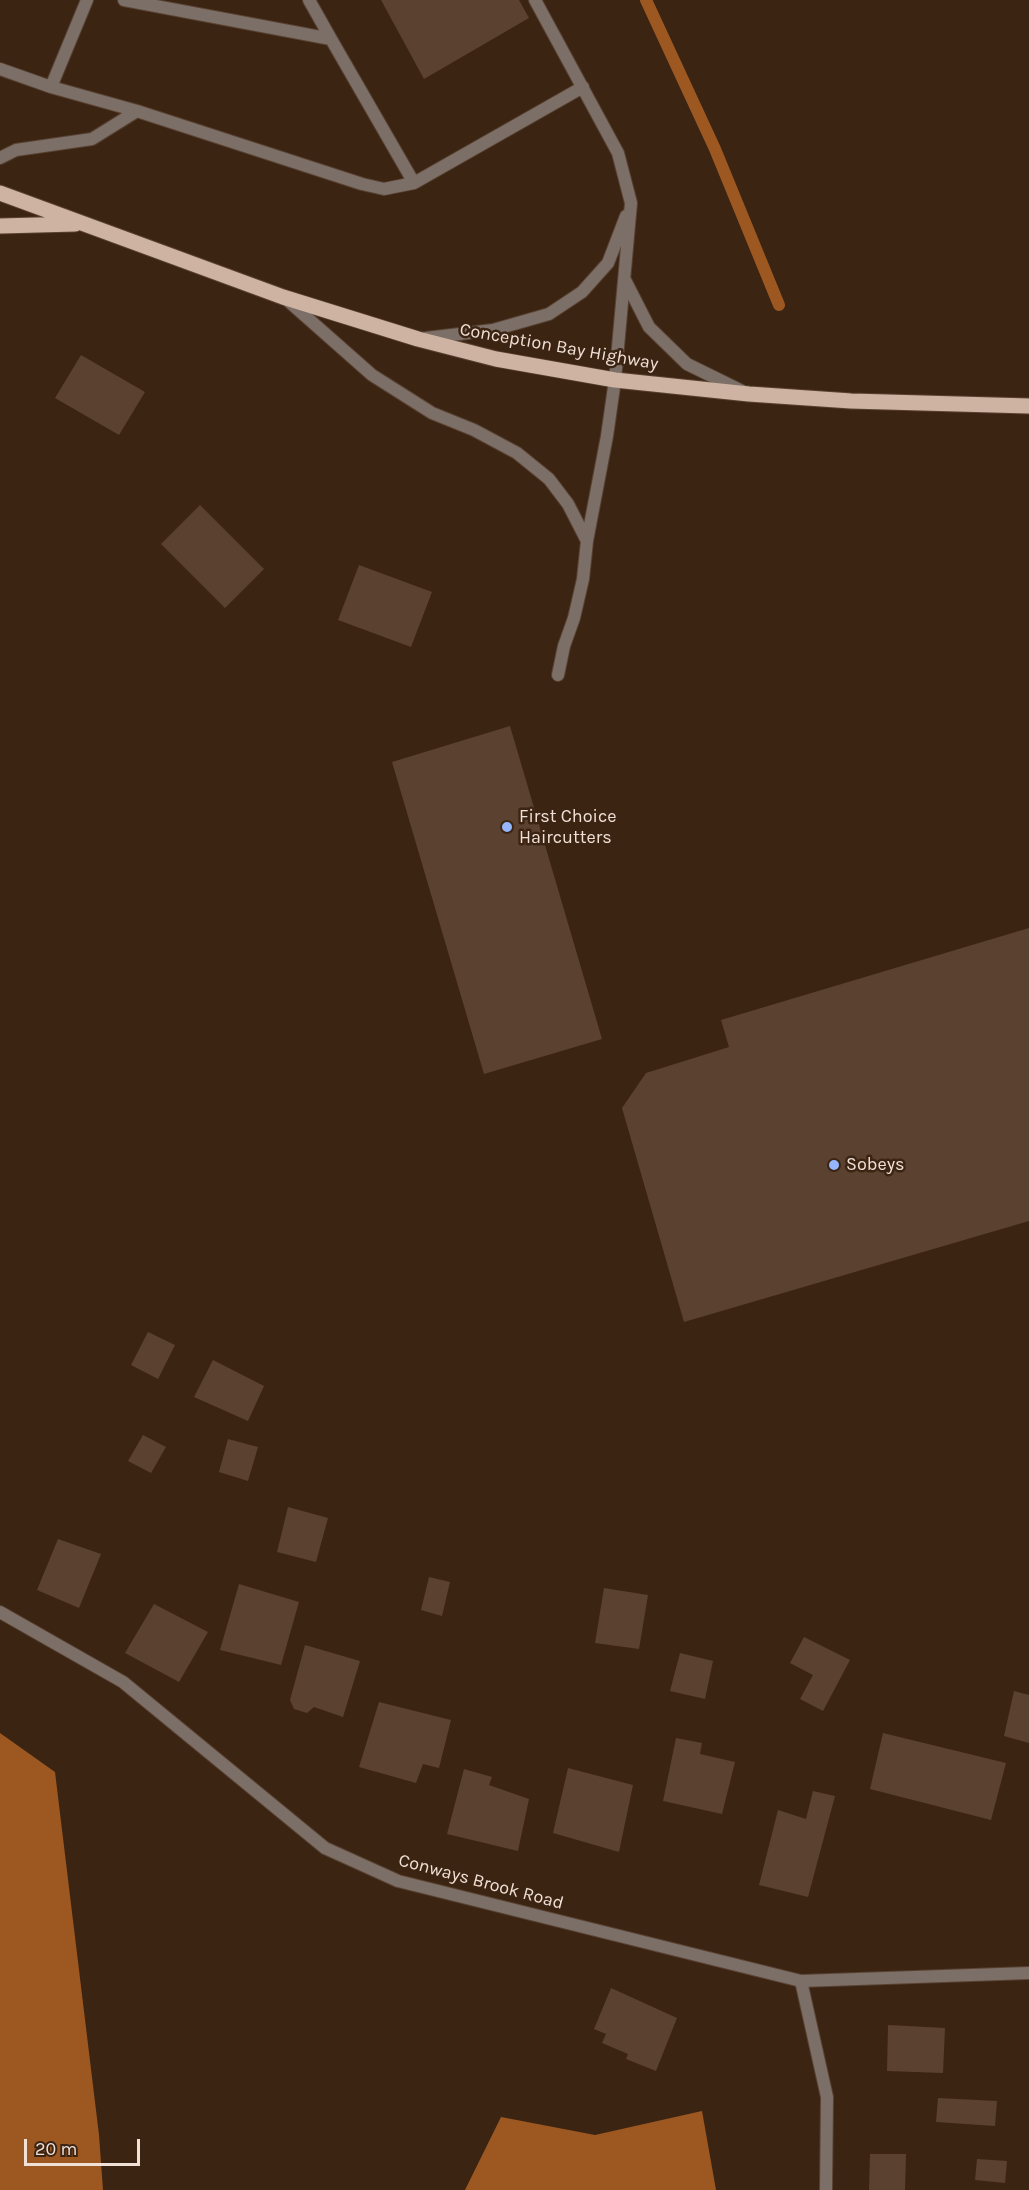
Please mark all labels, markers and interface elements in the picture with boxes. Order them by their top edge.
street label: Conception Bay Highway [458,319,660,375]
place label: First Choice Haircutters [519,806,616,848]
marker: First Choice Haircutters [500,820,514,834]
place label: Sobeys [846,1154,904,1176]
marker: Sobeys [827,1158,841,1172]
street label: Conways Brook Road [396,1850,566,1914]
scale bar [27,2127,142,2165]
text: 20 m [35,2138,77,2160]

